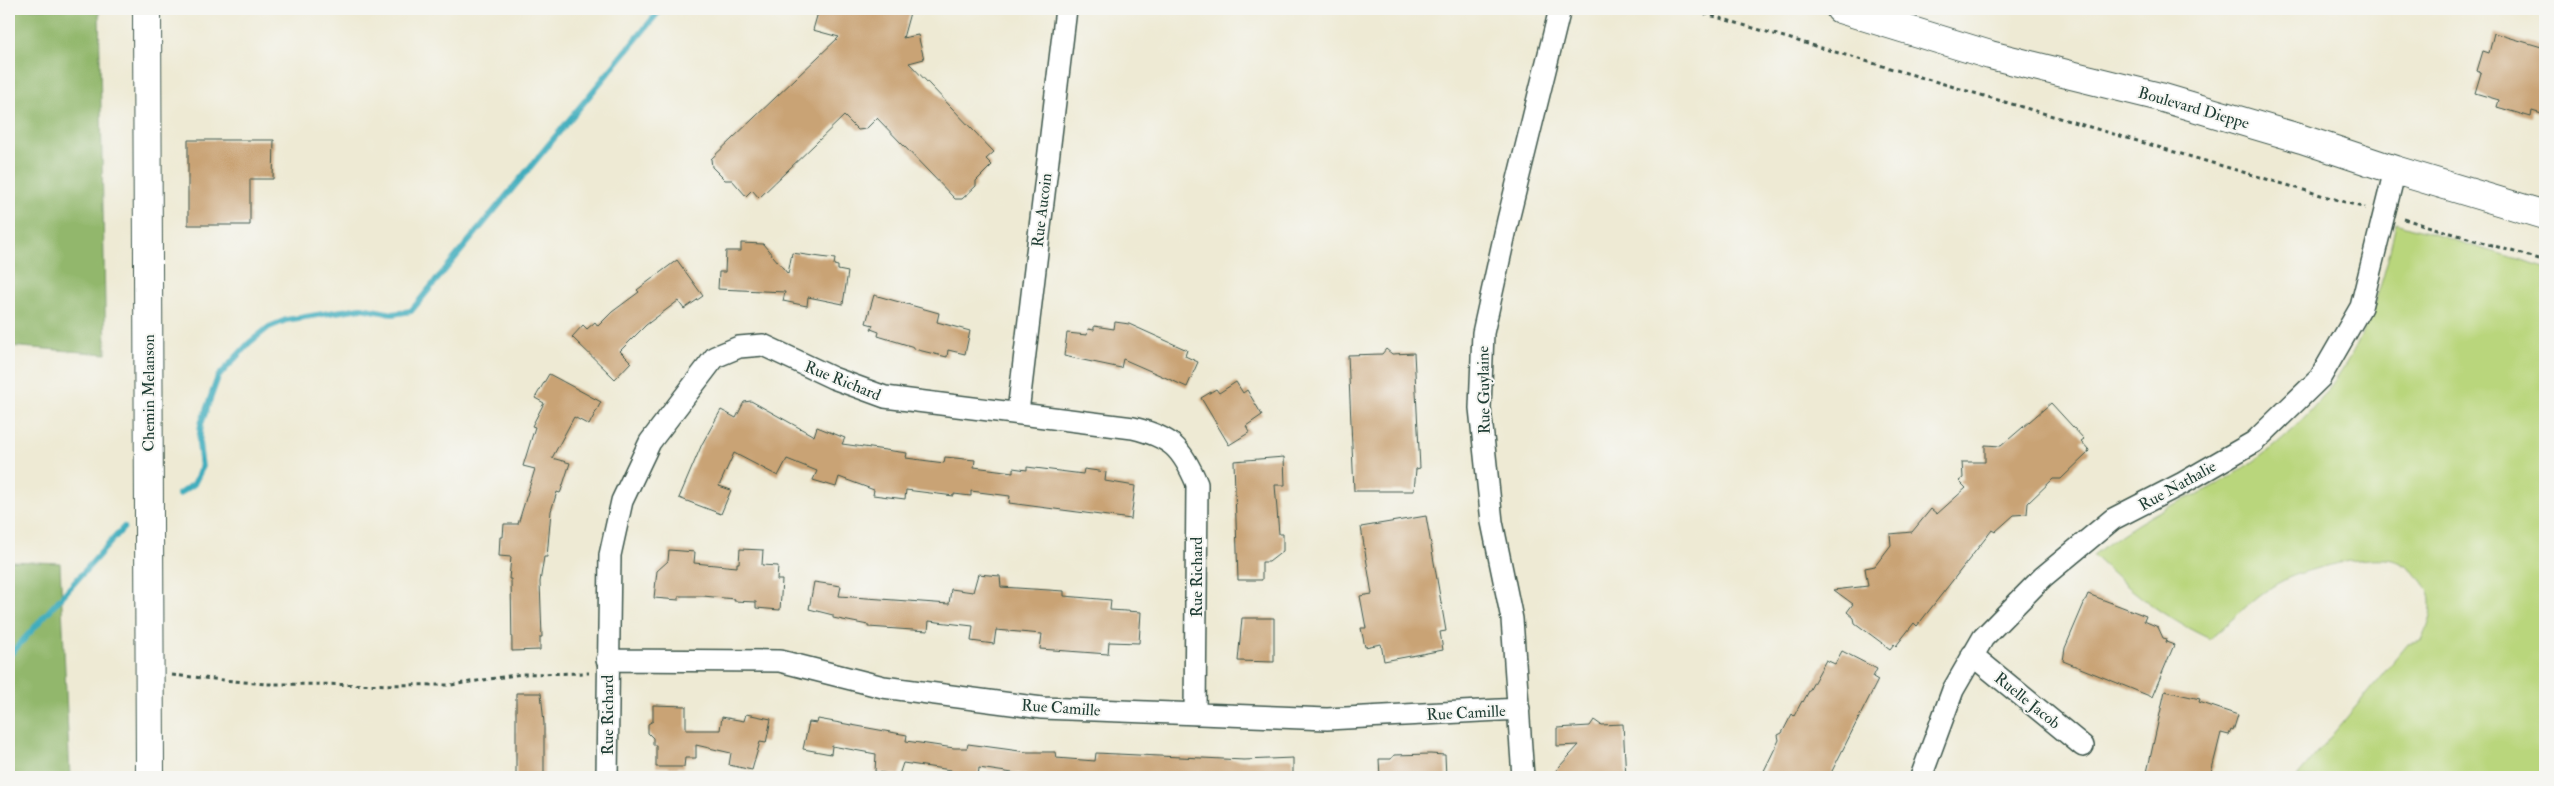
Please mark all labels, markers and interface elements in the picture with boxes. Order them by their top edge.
street label: Boulevard Dieppe [2136,83,2252,134]
street label: Rue Aucoin [1028,172,1056,248]
street label: Chemin Melanson [139,334,159,452]
street label: Rue Guylaine [1473,345,1495,434]
street label: Rue Richard [802,357,884,405]
street label: Rue Nathalie [2135,456,2220,515]
street label: Rue Richard [1187,537,1207,617]
street label: Ruelle Jacob [1990,668,2065,734]
street label: Rue Richard [598,675,618,755]
street label: Rue Camille [1021,695,1102,721]
street label: Rue Camille [1426,701,1507,725]

